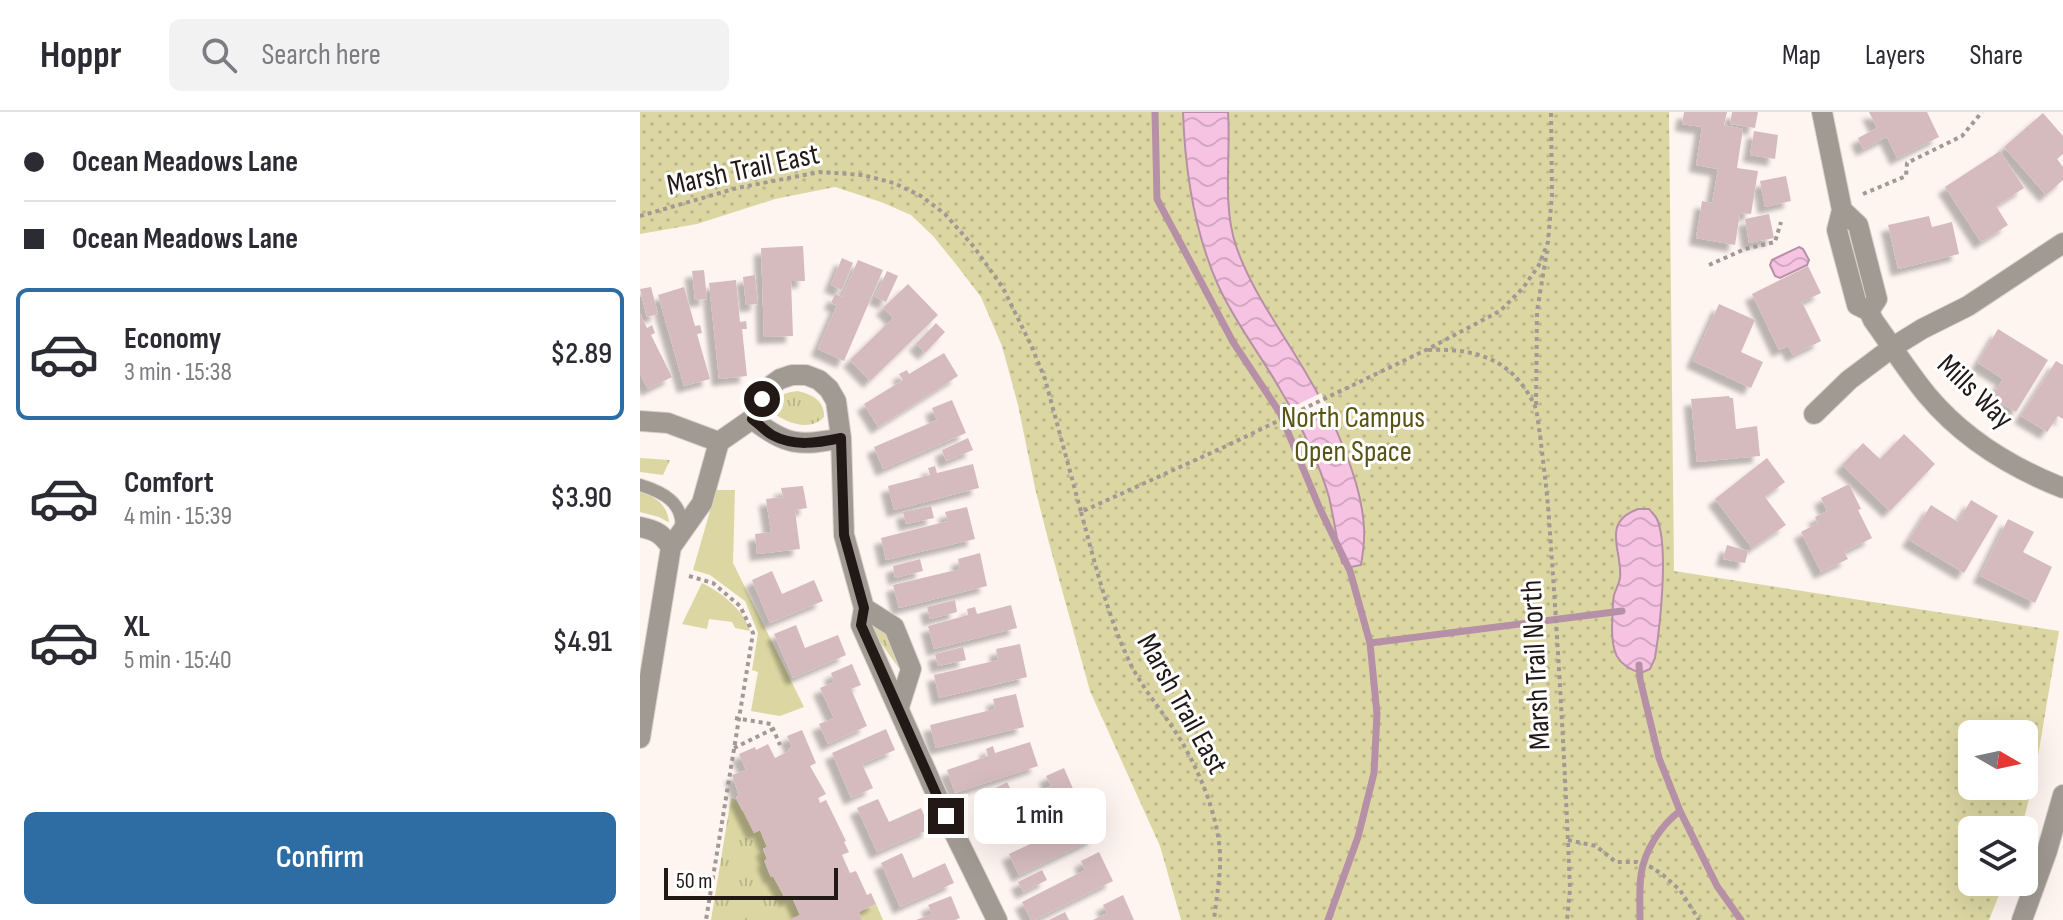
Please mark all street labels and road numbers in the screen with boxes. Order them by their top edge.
street label: Marsh Trail East [664,136,822,204]
street label: Mills Way [1929,347,2021,437]
street label: Marsh Trail North [1514,579,1558,751]
street label: Marsh Trail East [1129,628,1235,780]

